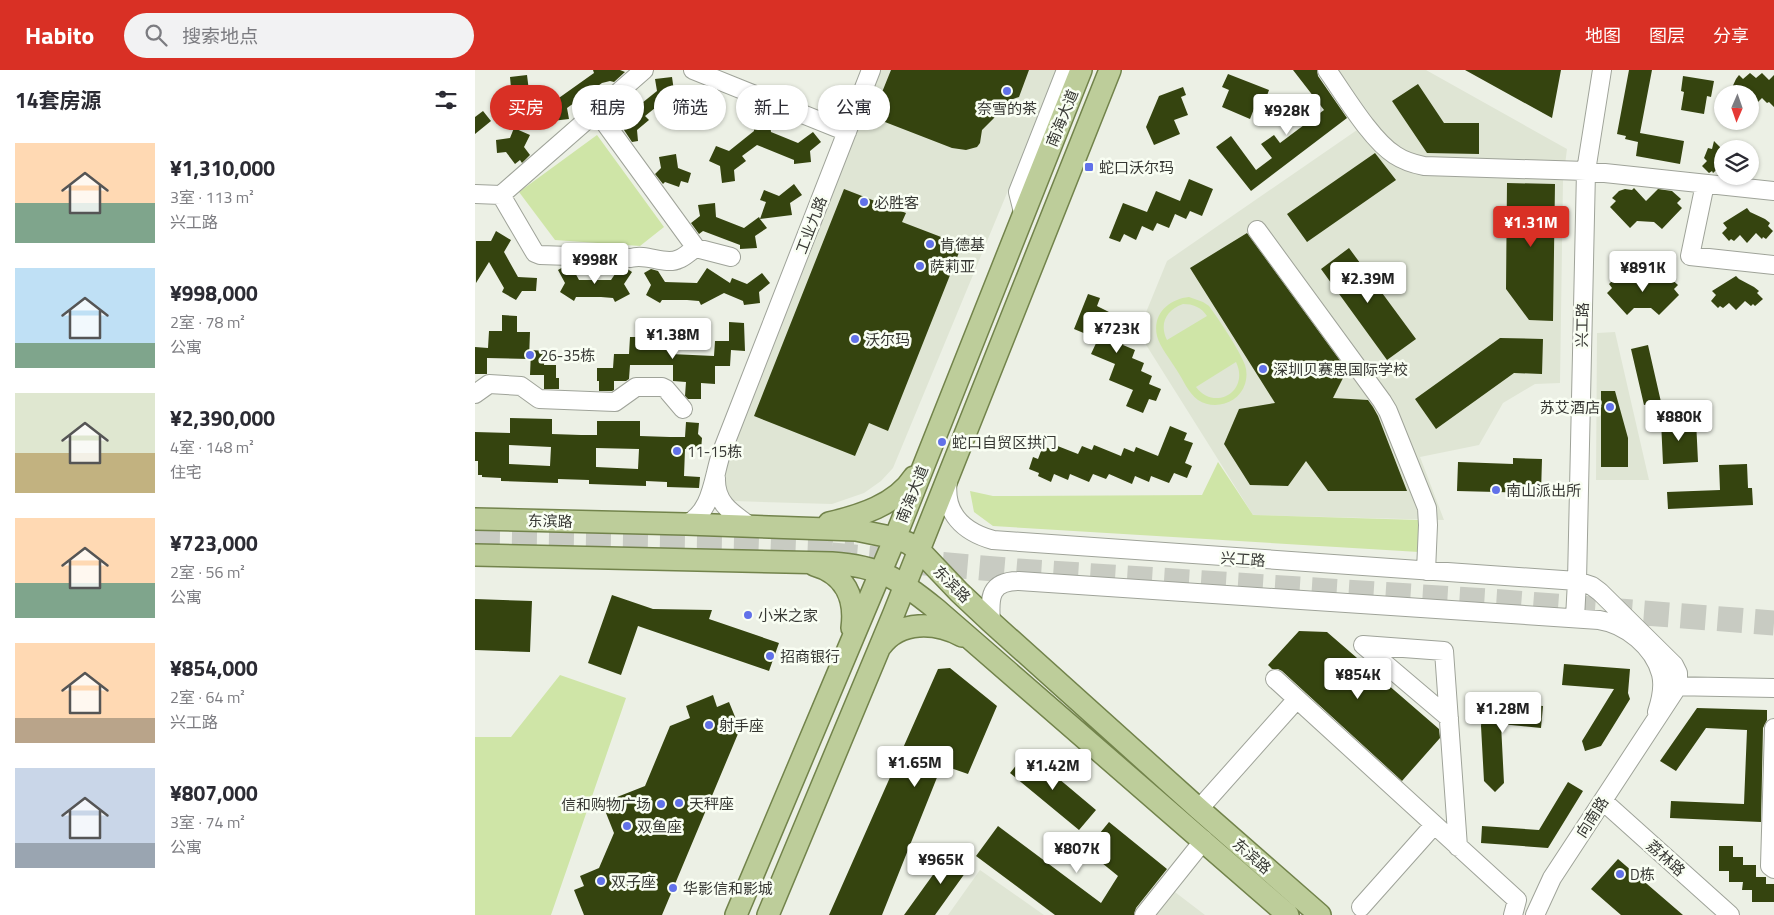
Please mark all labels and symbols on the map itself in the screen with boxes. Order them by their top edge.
marker: 奈雪的茶 [1001,85,1013,97]
north arrow [1714,85,1759,130]
street label: 南海大道 [1040,86,1084,150]
pin: ¥928K [1252,93,1322,136]
place label: 奈雪的茶 [977,97,1037,120]
place label: 蛇口沃尔玛 [1099,156,1174,179]
marker: 蛇口沃尔玛 [1083,161,1095,173]
place label: 必胜客 [874,191,919,214]
street label: 工业九路 [790,193,832,257]
marker: 必胜客 [858,196,870,208]
pin: ¥1.31M [1490,206,1572,248]
place label: 肯德基 [940,233,985,256]
marker: 肯德基 [924,238,936,250]
pin: ¥998K [560,242,630,285]
pin: ¥891K [1608,250,1678,293]
place label: 萨莉亚 [930,255,975,278]
marker: 萨莉亚 [914,260,926,272]
pin: ¥2.39M [1327,262,1409,304]
street label: 兴工路 [1570,302,1594,348]
pin: ¥723K [1082,312,1152,354]
pin: ¥1.38M [632,318,714,360]
place label: 沃尔玛 [865,328,910,351]
marker: 沃尔玛 [849,333,861,345]
place label: 26-35栋 [540,344,595,367]
marker: 26-35栋 [524,349,536,361]
place label: 深圳贝赛思国际学校 [1273,358,1408,381]
marker: 深圳贝赛思国际学校 [1257,363,1269,375]
place label: 苏艾酒店 [1540,396,1600,419]
pin: ¥880K [1644,400,1714,442]
marker: 苏艾酒店 [1604,401,1616,413]
place label: 蛇口自贸区拱门 [952,431,1057,454]
marker: 蛇口自贸区拱门 [936,436,948,448]
place label: 11-15栋 [687,440,742,463]
marker: 11-15栋 [671,445,683,457]
street label: 南海大道 [890,462,934,526]
place label: 南山派出所 [1506,479,1581,502]
marker: 南山派出所 [1490,484,1502,496]
street label: 东滨路 [527,509,573,533]
street label: 兴工路 [1220,546,1266,572]
street label: 东滨路 [928,560,976,608]
place label: 小米之家 [758,604,818,627]
marker: 小米之家 [742,609,754,621]
place label: 招商银行 [780,645,840,668]
marker: 招商银行 [764,650,776,662]
pin: ¥854K [1323,658,1393,700]
pin: ¥1.28M [1462,692,1544,734]
place label: 射手座 [719,714,764,737]
marker: 射手座 [703,719,715,731]
pin: ¥1.65M [874,746,956,788]
pin: ¥1.42M [1012,748,1094,791]
place label: 天秤座 [689,792,734,815]
street label: 向南路 [1570,792,1614,842]
place label: 信和购物广场 [561,793,651,816]
marker: 天秤座 [673,797,685,809]
marker: 信和购物广场 [655,798,667,810]
place label: 双鱼座 [637,815,682,838]
marker: 双鱼座 [621,820,633,832]
pin: ¥807K [1042,832,1112,874]
street label: 东滨路 [1227,833,1277,879]
street label: 荔林路 [1642,834,1690,882]
pin: ¥965K [906,842,976,885]
place label: D栋 [1630,863,1655,886]
marker: D栋 [1614,868,1626,880]
place label: 双子座 [611,870,656,893]
marker: 双子座 [595,875,607,887]
place label: 华影信和影城 [683,877,773,900]
marker: 华影信和影城 [667,882,679,894]

